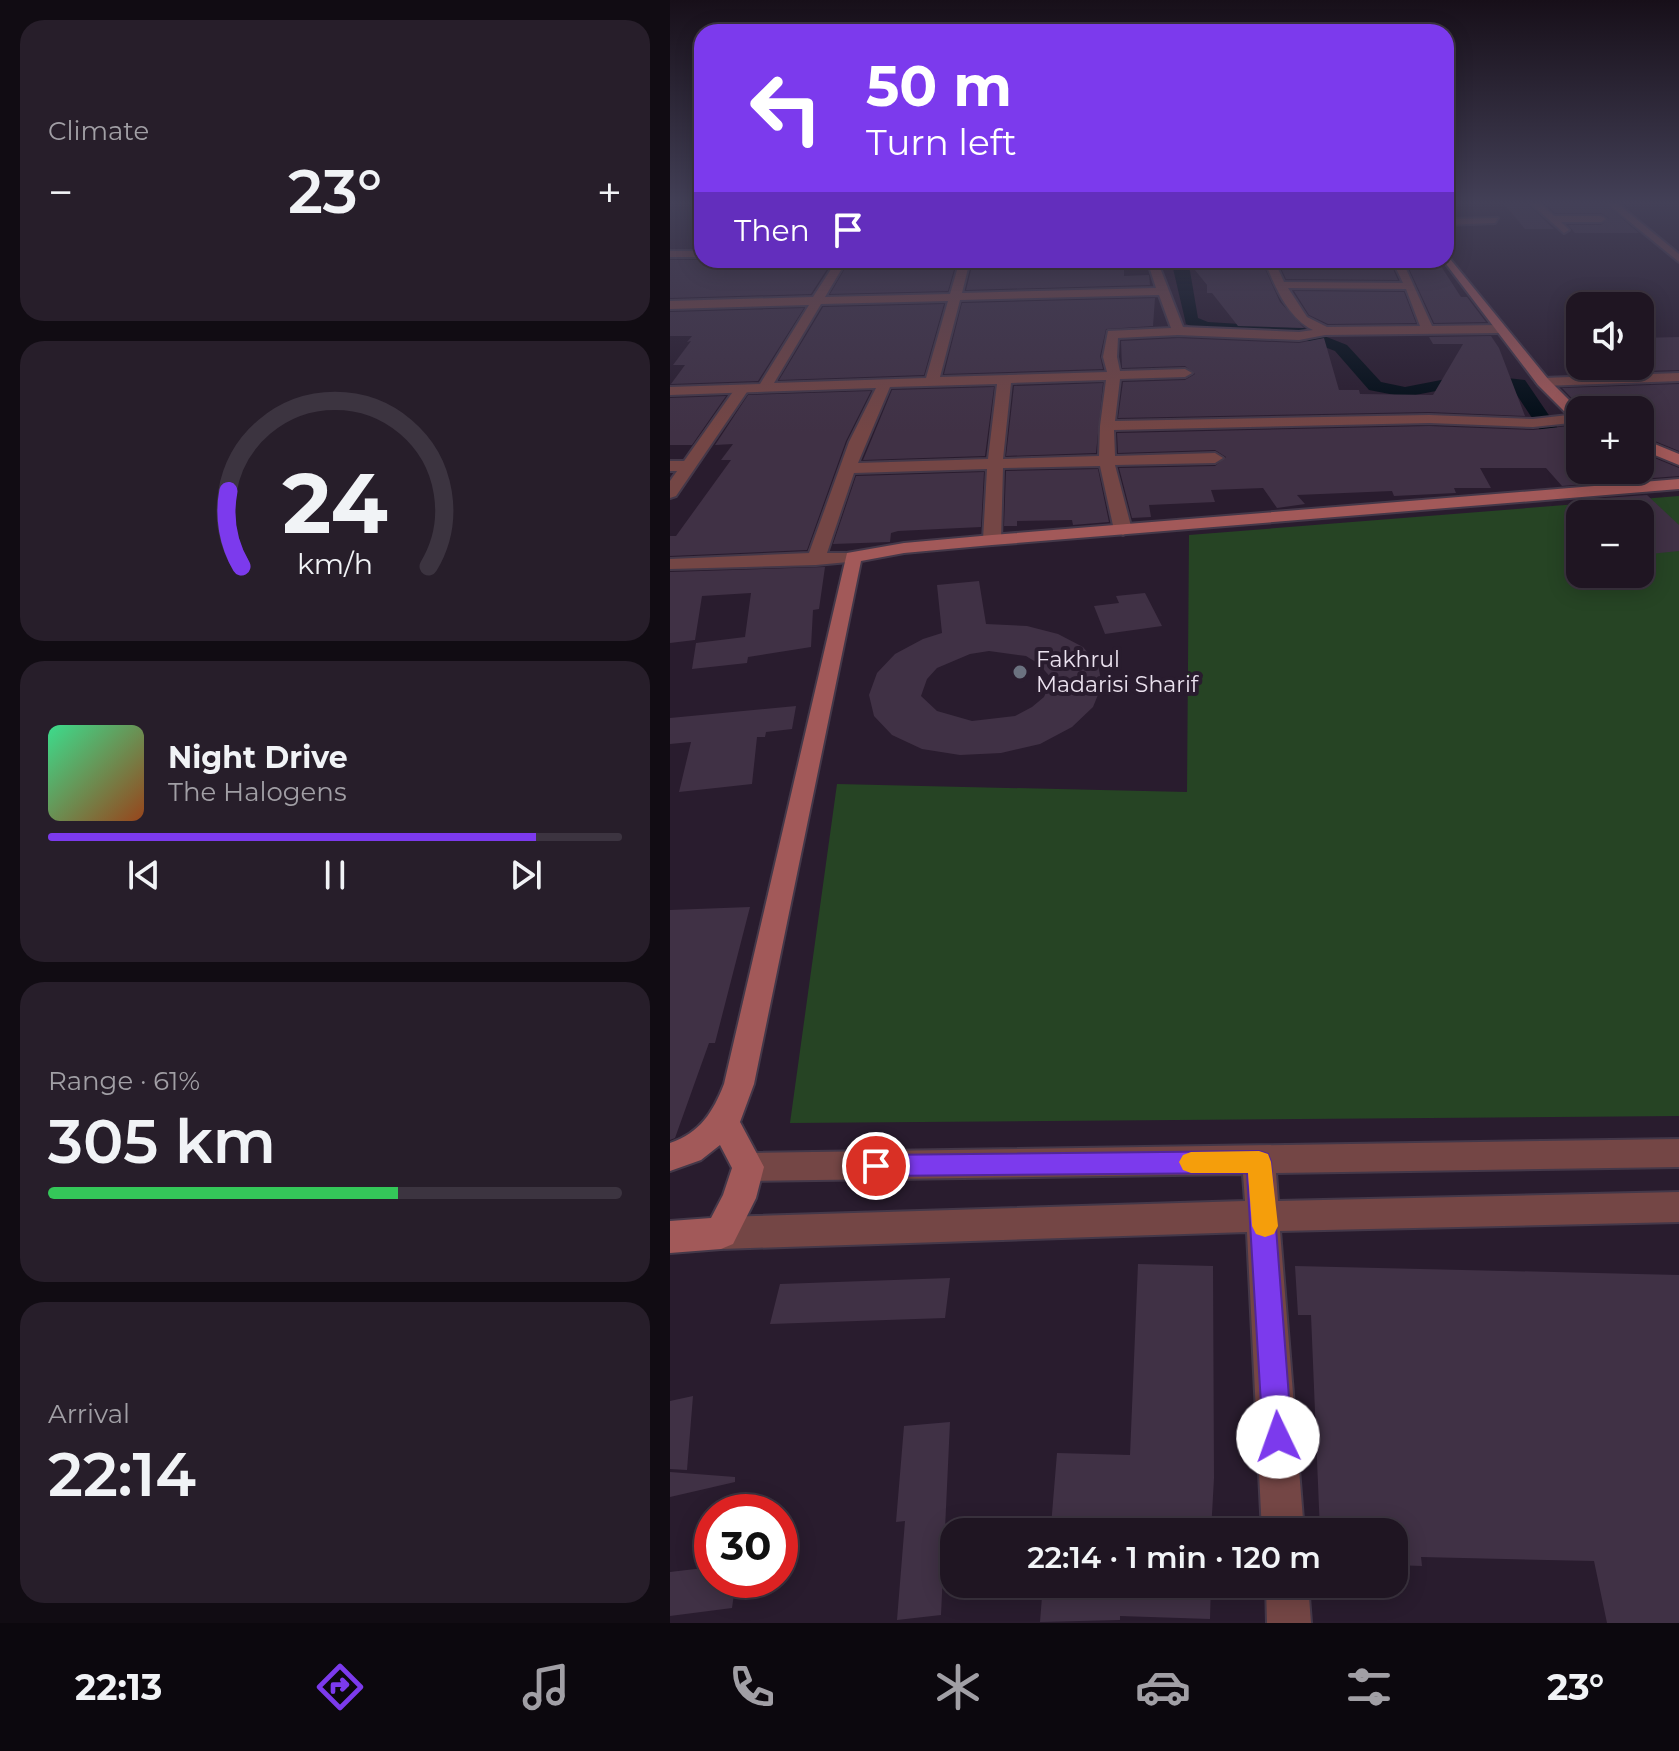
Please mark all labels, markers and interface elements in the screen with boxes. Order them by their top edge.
text: 50 m [866,52,1012,120]
icon: left [734,56,838,160]
text: Climate [48,115,149,147]
text: Turn left [866,120,1017,164]
text: 23° [288,155,382,228]
text: − [48,165,73,219]
text: + [597,165,622,219]
icon: arrive [826,208,870,252]
text: Then [734,212,810,249]
map controls [1566,292,1654,588]
button: sound [1566,292,1654,380]
button: + [1566,396,1654,484]
text: 24 [282,451,388,553]
button: − [1566,500,1654,588]
text: km/h [297,546,373,581]
place label: Fakhrul Madarisi Sharif [1036,646,1200,698]
marker: Fakhrul Madarisi Sharif [1011,663,1029,681]
text: Night Drive [168,739,348,776]
text: The Halogens [168,776,347,808]
icon: previous [122,853,166,897]
icon: pause [313,853,357,897]
icon: next [504,853,548,897]
text: Range · 61% [48,1065,200,1097]
text: 305 km [48,1105,276,1178]
pin [842,1132,910,1200]
icon: arrive [854,1144,898,1188]
position arrow [1236,1395,1320,1479]
text: Arrival [48,1398,130,1430]
text: 22:14 [48,1438,196,1511]
speed limit sign: 30 [694,1494,798,1598]
text: 22:14 · 1 min · 120 m [1027,1539,1321,1576]
icon: directions [312,1659,368,1715]
icon: music [518,1659,574,1715]
icon: phone [724,1659,780,1715]
icon: climate [930,1659,986,1715]
icon: car [1135,1659,1191,1715]
icon: filters [1341,1659,1397,1715]
text: 22:13 [75,1665,162,1709]
text: 23° [1547,1665,1604,1709]

